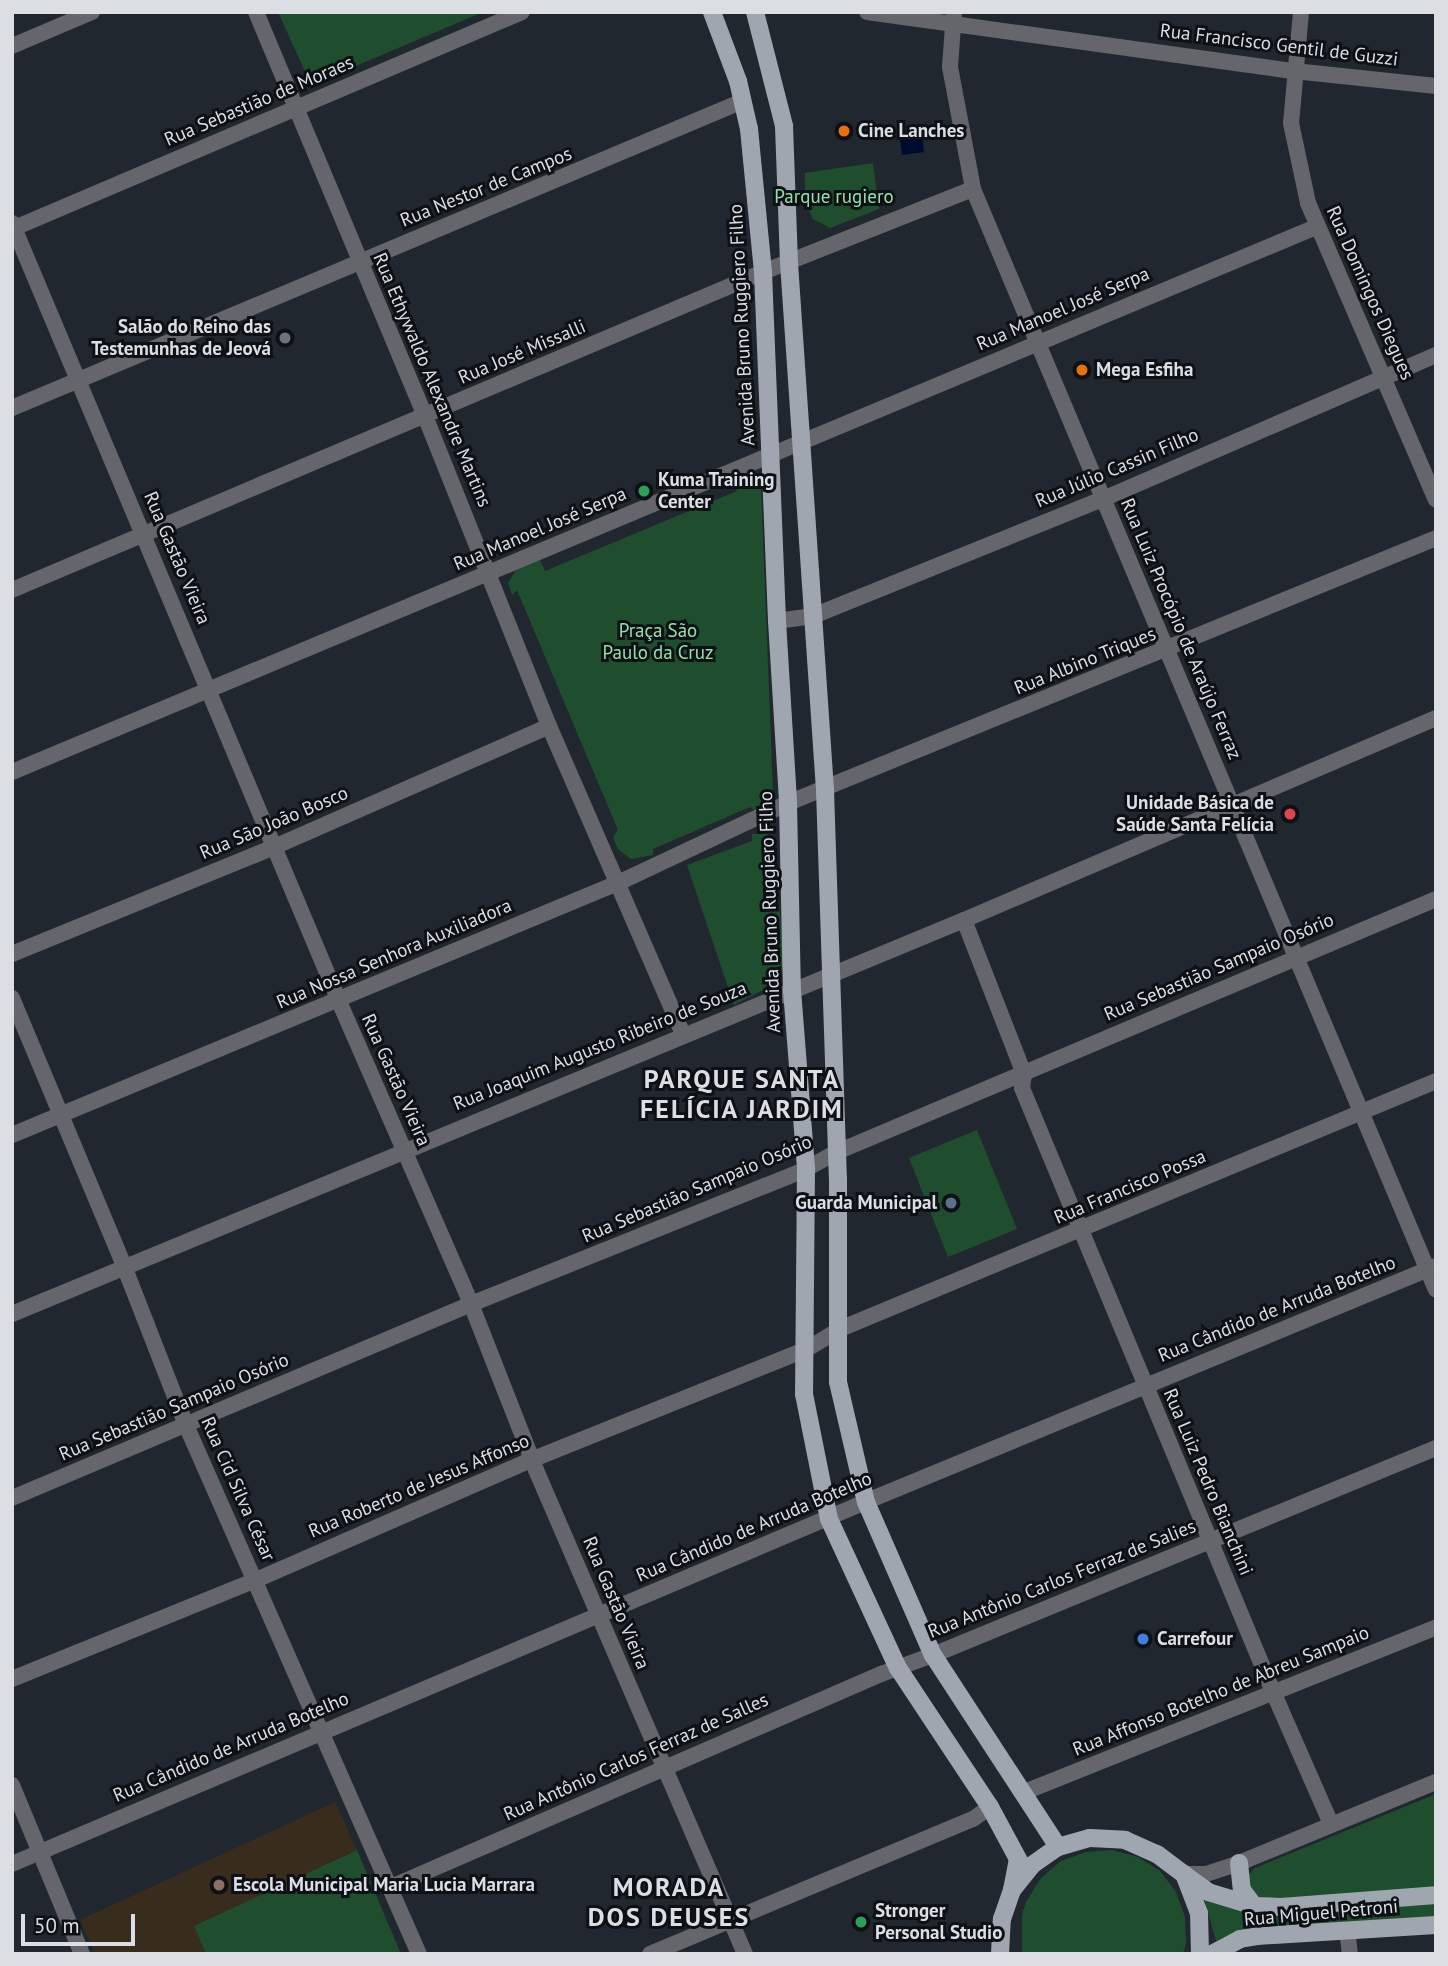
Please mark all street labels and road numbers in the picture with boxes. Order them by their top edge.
street label: Rua Francisco Gentil de Guzzi [1159,19,1399,71]
street label: Rua Sebastião de Moraes [161,51,357,151]
street label: Rua Nestor de Campos [397,142,575,232]
street label: Rua Domingos Diegues [1321,203,1419,383]
street label: Avenida Bruno Ruggiero Filho [724,204,760,446]
street label: Rua Ethywaldo Alexandre Martins [368,249,496,511]
street label: Rua Manoel José Serpa [973,262,1153,356]
street label: Rua José Missalli [455,315,589,389]
street label: Rua Júlio Cassin Filho [1032,423,1202,513]
street label: Rua Manoel José Serpa [450,482,630,576]
street label: Rua Gastão Vieira [139,488,215,628]
street label: Rua Luiz Procópio de Araújo Ferraz [1115,494,1247,764]
street label: Rua Albino Triques [1010,622,1160,700]
street label: Rua São João Bosco [197,782,351,864]
street label: Avenida Bruno Ruggiero Filho [754,791,786,1033]
street label: Rua Nossa Senhora Auxiliadora [273,894,515,1014]
street label: Rua Sebastião Sampaio Osório [1101,908,1337,1026]
street label: Rua Joaquim Augusto Ribeiro de Souza [450,976,750,1116]
street label: Rua Gastão Vieira [357,1010,435,1150]
street label: Rua Sebastião Sampaio Osório [579,1130,815,1248]
street label: Rua Francisco Possa [1051,1145,1209,1229]
street label: Rua Cândido de Arruda Botelho [1155,1251,1399,1367]
street label: Rua Sebastião Sampaio Osório [56,1348,292,1466]
street label: Rua Luiz Pedro Bianchini [1158,1385,1258,1579]
street label: Rua Cid Silva César [196,1413,280,1565]
street label: Rua Roberto de Jesus Affonso [305,1429,533,1543]
street label: Rua Cândido de Arruda Botelho [632,1467,876,1587]
street label: Rua Antônio Carlos Ferraz de Salies [924,1515,1200,1643]
street label: Rua Gastão Vieira [578,1533,654,1673]
street label: Rua Affonso Botelho de Abreu Sampaio [1069,1621,1373,1761]
street label: Rua Cândido de Arruda Botelho [109,1687,353,1807]
street label: Rua Antônio Carlos Ferraz de Salles [500,1688,772,1826]
street label: Rua Miguel Petroni [1243,1895,1399,1931]

